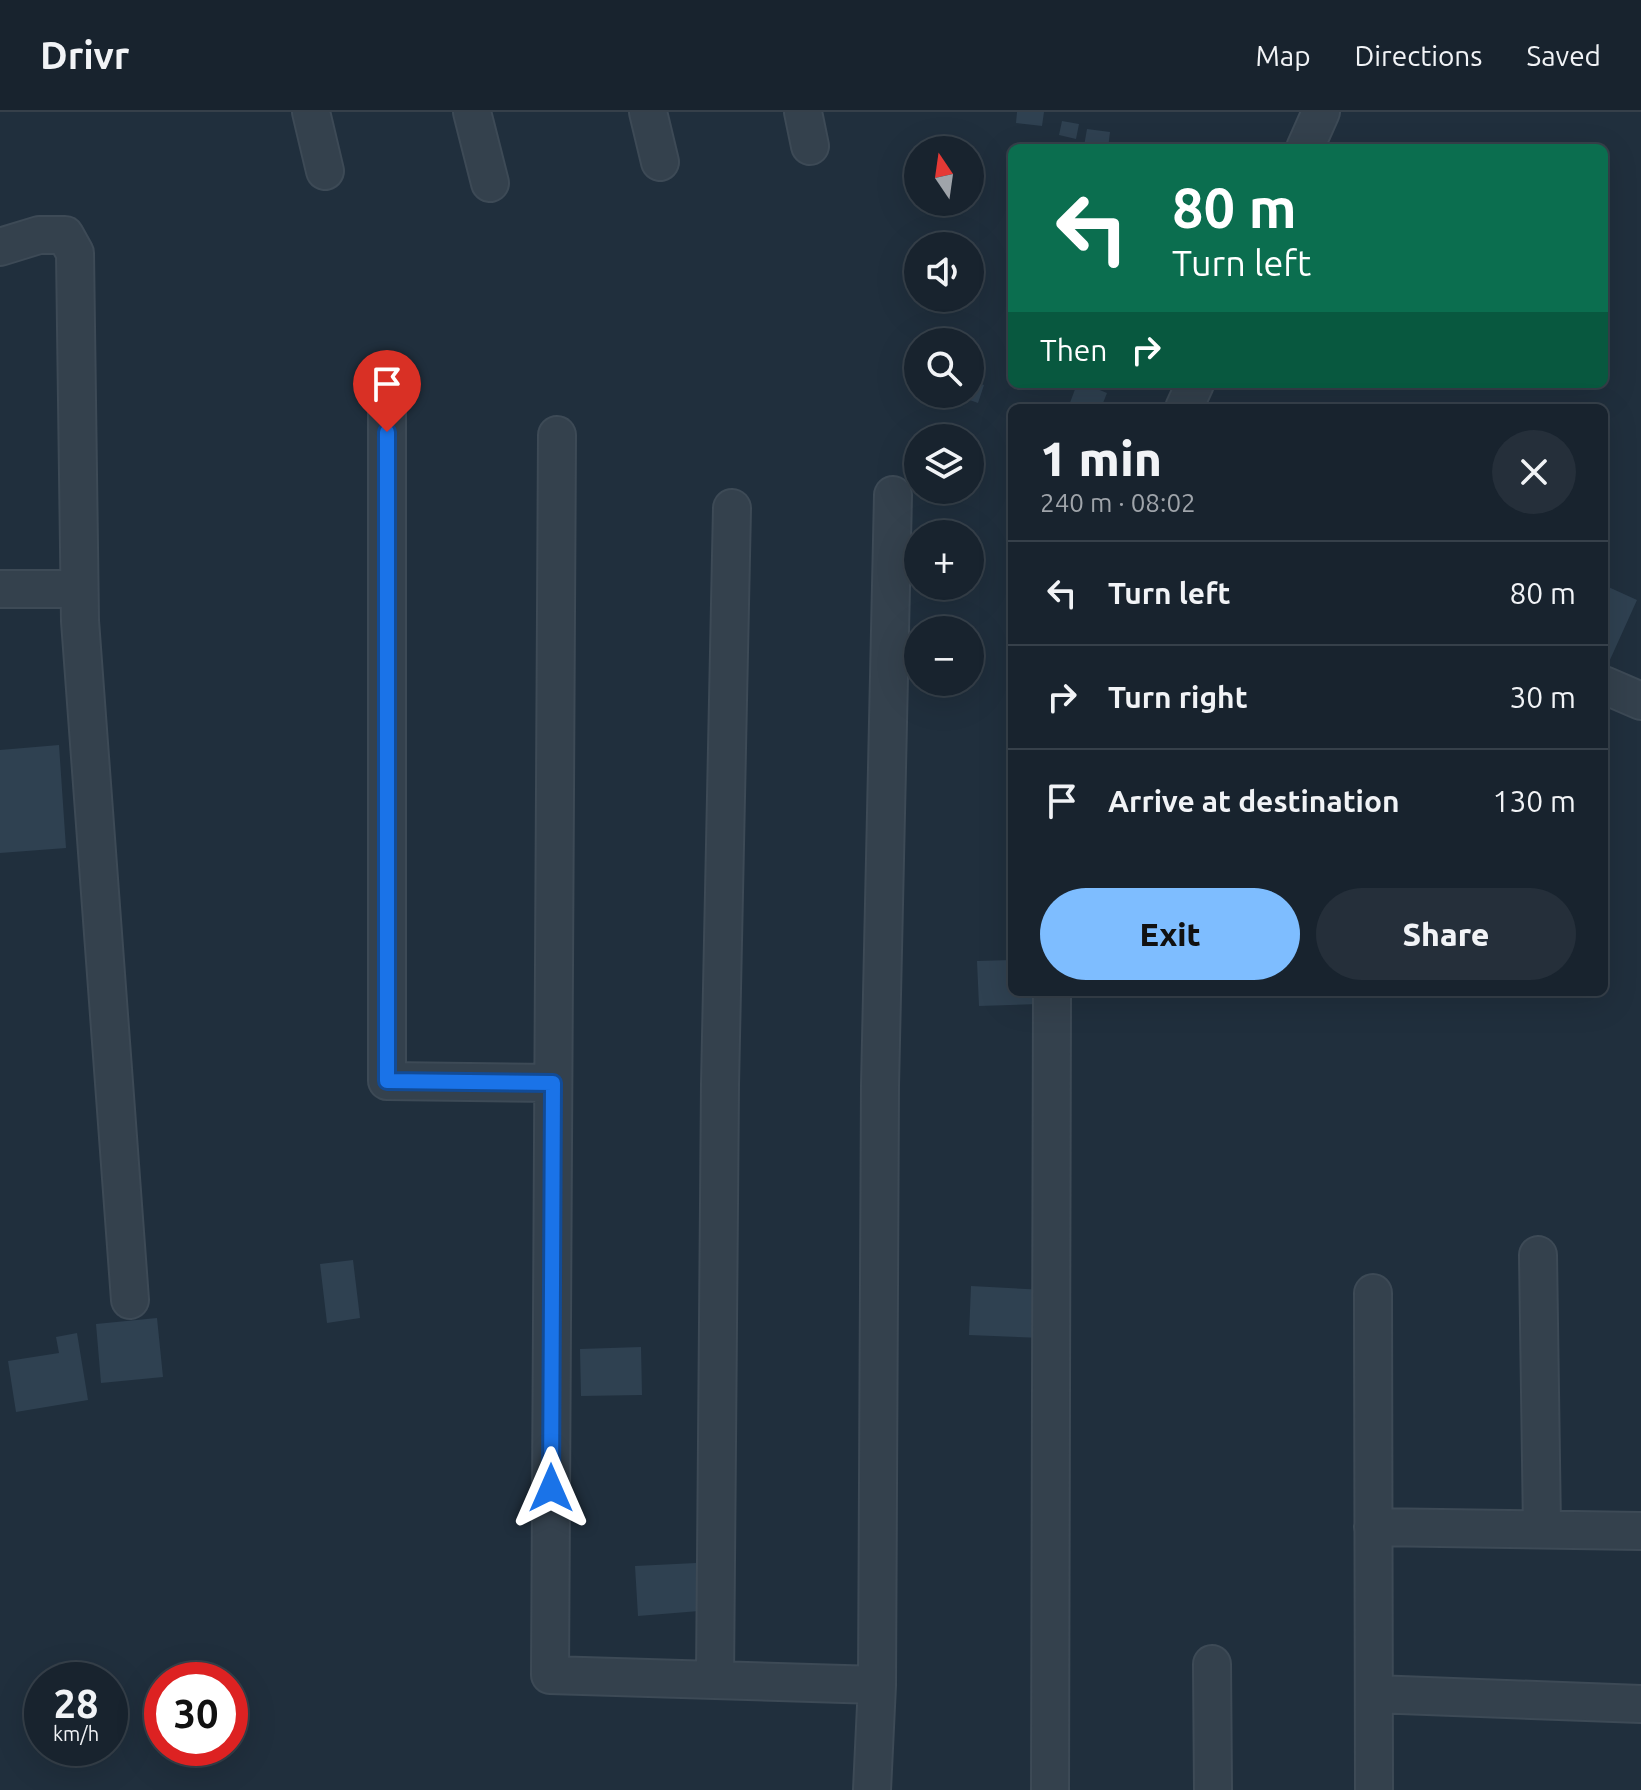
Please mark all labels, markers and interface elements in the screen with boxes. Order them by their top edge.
text: Drivr [40,34,129,76]
text: Map [1255,40,1311,71]
text: Directions [1355,40,1482,71]
text: Saved [1526,40,1601,71]
north arrow [904,136,984,216]
map controls [904,136,984,696]
icon: left [1040,176,1144,280]
text: 80 m [1172,176,1297,239]
button: sound [904,232,984,312]
text: Turn left [1172,242,1311,283]
button: search [904,328,984,408]
icon: right [1124,328,1168,372]
text: Then [1040,333,1108,367]
pin [353,350,421,432]
icon: arrive [365,362,409,406]
button: layers [904,424,984,504]
button: close [1492,430,1576,514]
text: 1 min [1040,431,1162,485]
text: 240 m · 08:02 [1040,488,1196,517]
button: + [904,520,984,600]
icon: left [1040,571,1084,615]
text: Turn left [1108,576,1230,610]
text: 80 m [1509,576,1576,610]
button: − [904,616,984,696]
icon: right [1040,675,1084,719]
text: Turn right [1108,680,1248,714]
text: 30 m [1509,680,1576,714]
icon: arrive [1040,779,1084,823]
text: Arrive at destination [1108,784,1400,818]
text: 130 m [1492,784,1576,818]
button: Exit [1040,888,1300,980]
button: Share [1316,888,1576,980]
position arrow [509,1446,593,1530]
speed limit sign: 30 [144,1662,248,1766]
text: 28 [53,1681,99,1726]
text: km/h [53,1722,99,1745]

